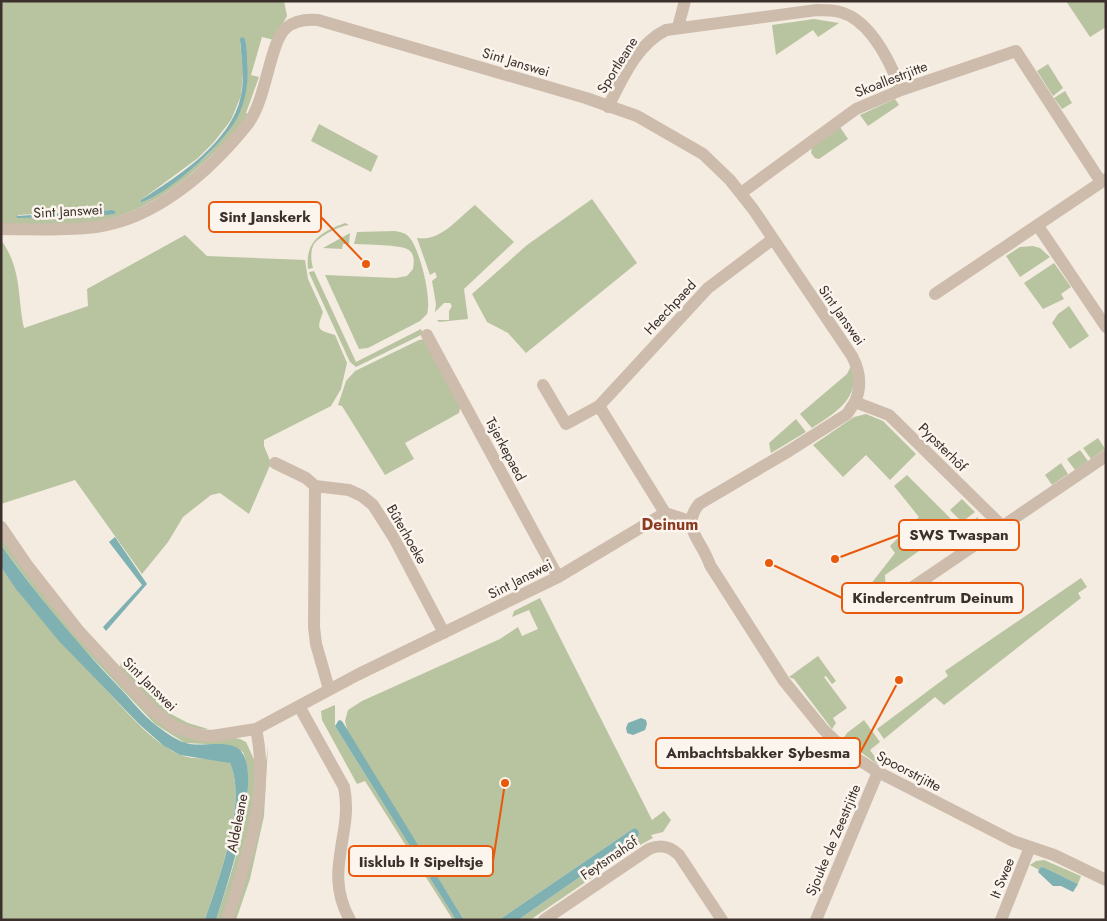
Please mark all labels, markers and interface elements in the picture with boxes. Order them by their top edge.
street label: Sportleane [592,33,642,97]
street label: Sint Janswei [480,42,552,82]
street label: Skoallestrjitte [852,56,930,102]
street label: Sint Janswei [33,199,103,223]
callout: Sint Janskerk [209,202,321,232]
text: Sint Janskerk [219,206,311,228]
street label: Heechpaed [639,275,701,339]
street label: Sint Janswei [814,281,870,349]
street label: Tsjerkepaed [481,414,531,484]
street label: Pypsterhôf [914,418,973,477]
street label: Bûterhoeke [382,500,432,568]
district label: Deinum [642,513,698,536]
callout: SWS Twaspan [899,520,1019,550]
text: SWS Twaspan [909,524,1009,546]
street label: Sint Janswei [485,554,555,604]
callout: Kindercentrum Deinum [842,583,1023,613]
text: Kindercentrum Deinum [852,587,1014,609]
street label: Sint Janswei [118,652,182,716]
callout: Ambachtsbakker Sybesma [656,738,860,768]
text: Ambachtsbakker Sybesma [665,742,850,764]
street label: Spoorstrjitte [873,746,945,796]
street label: Sjouke de Zeestrjitte [800,781,866,899]
street label: Aldeleane [222,792,252,854]
street label: Feytsmahôf [576,831,643,885]
callout: Iisklub It Sipeltsje [349,846,493,876]
text: Iisklub It Sipeltsje [359,851,484,873]
street label: It Swee [985,855,1019,901]

